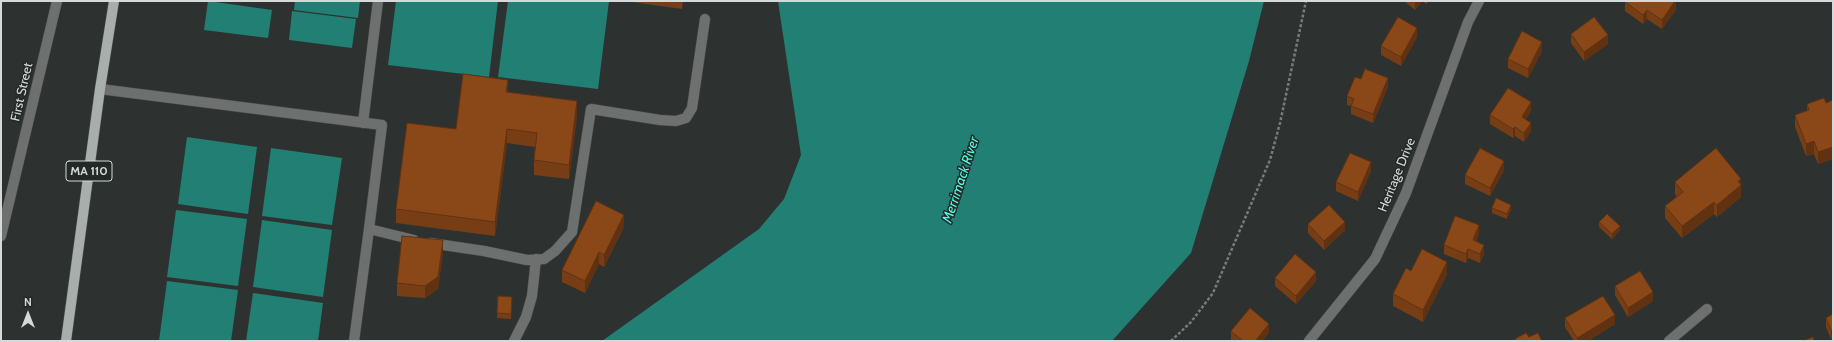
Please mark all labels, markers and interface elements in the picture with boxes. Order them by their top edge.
street label: First Street [8,61,36,123]
water label: Merrimack River [939,135,983,225]
street label: Heritage Drive [1375,136,1419,214]
road number: MA 110 [66,161,112,181]
north arrow [8,294,48,334]
text: N [24,295,32,309]

